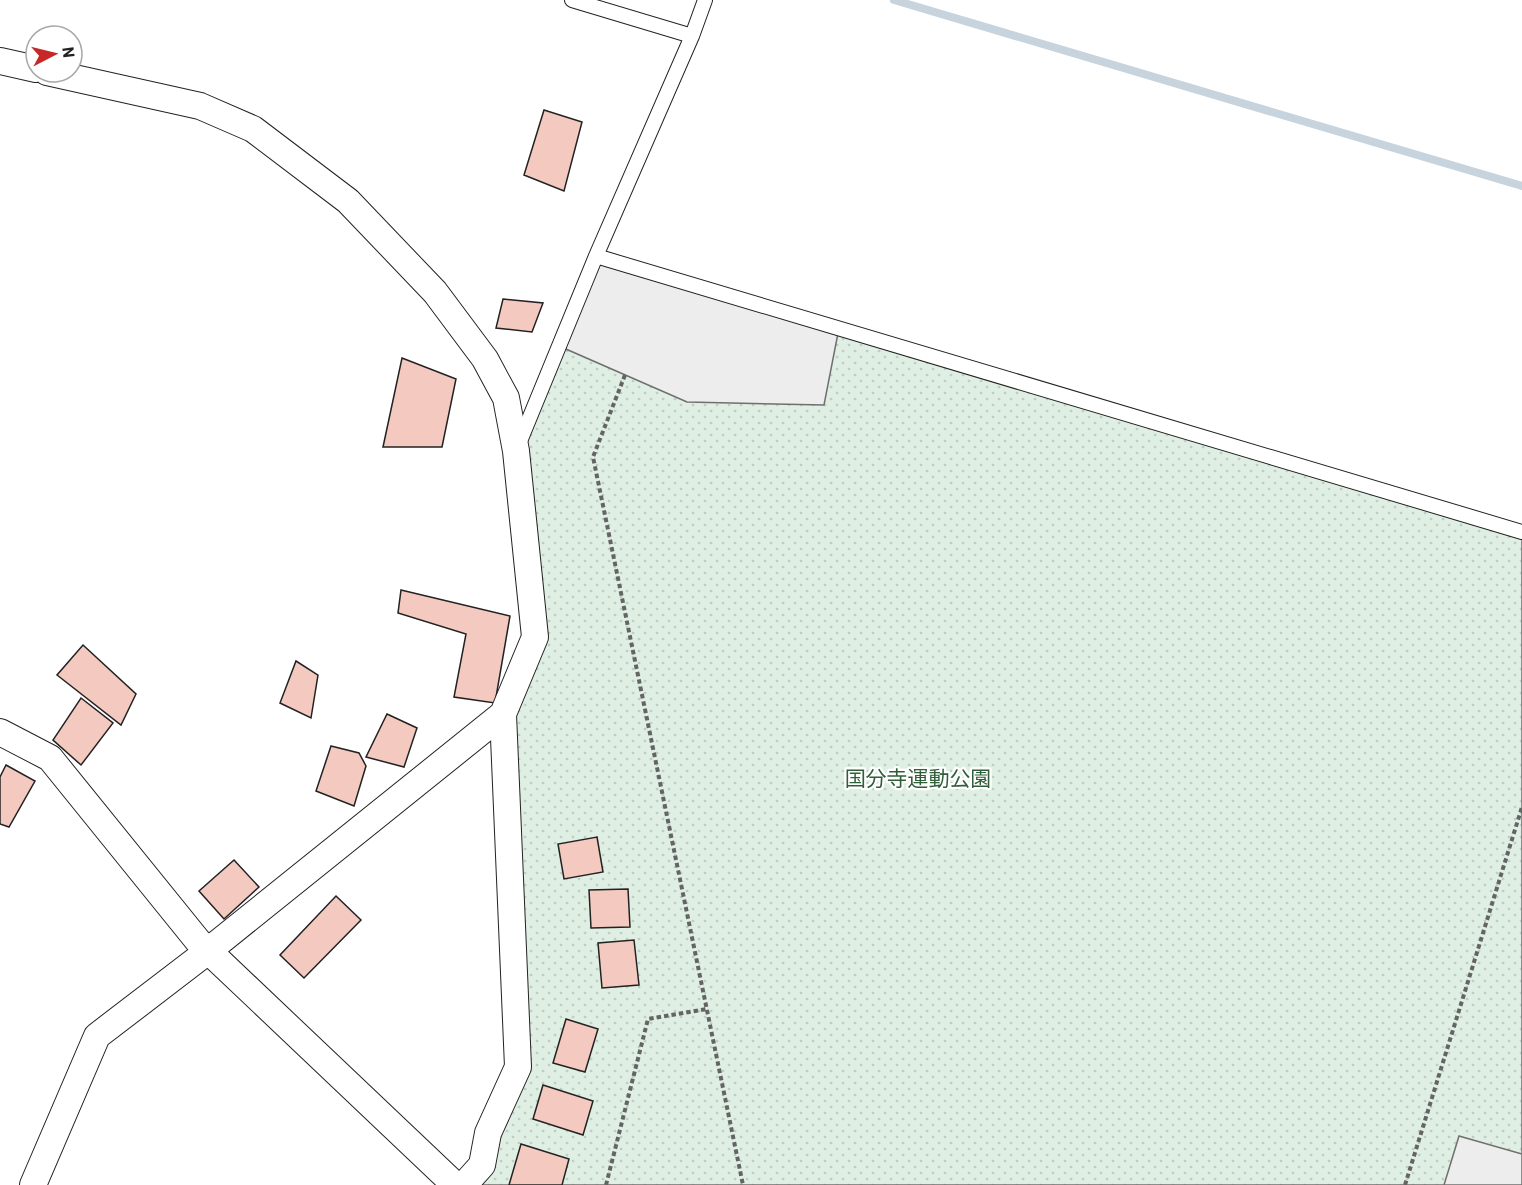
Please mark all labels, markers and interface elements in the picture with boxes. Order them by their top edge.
north arrow [24,24,84,84]
text: N [59,46,79,59]
park label: 国分寺運動公園 [845,765,992,790]

